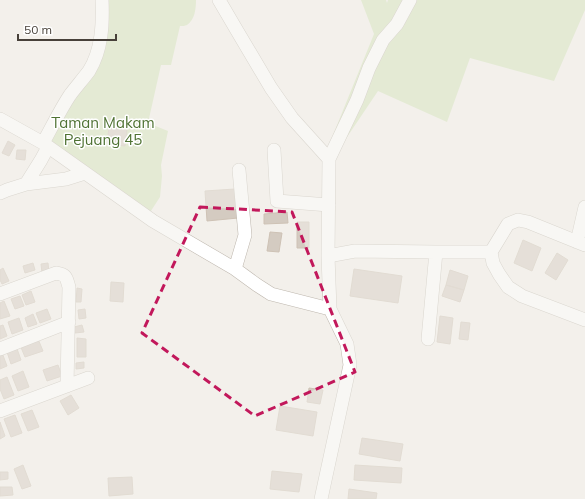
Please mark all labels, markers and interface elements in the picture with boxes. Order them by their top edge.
scale bar [18,16,116,42]
text: 50 m [24,22,52,37]
park label: Taman Makam Pejuang 45 [51,113,155,149]

